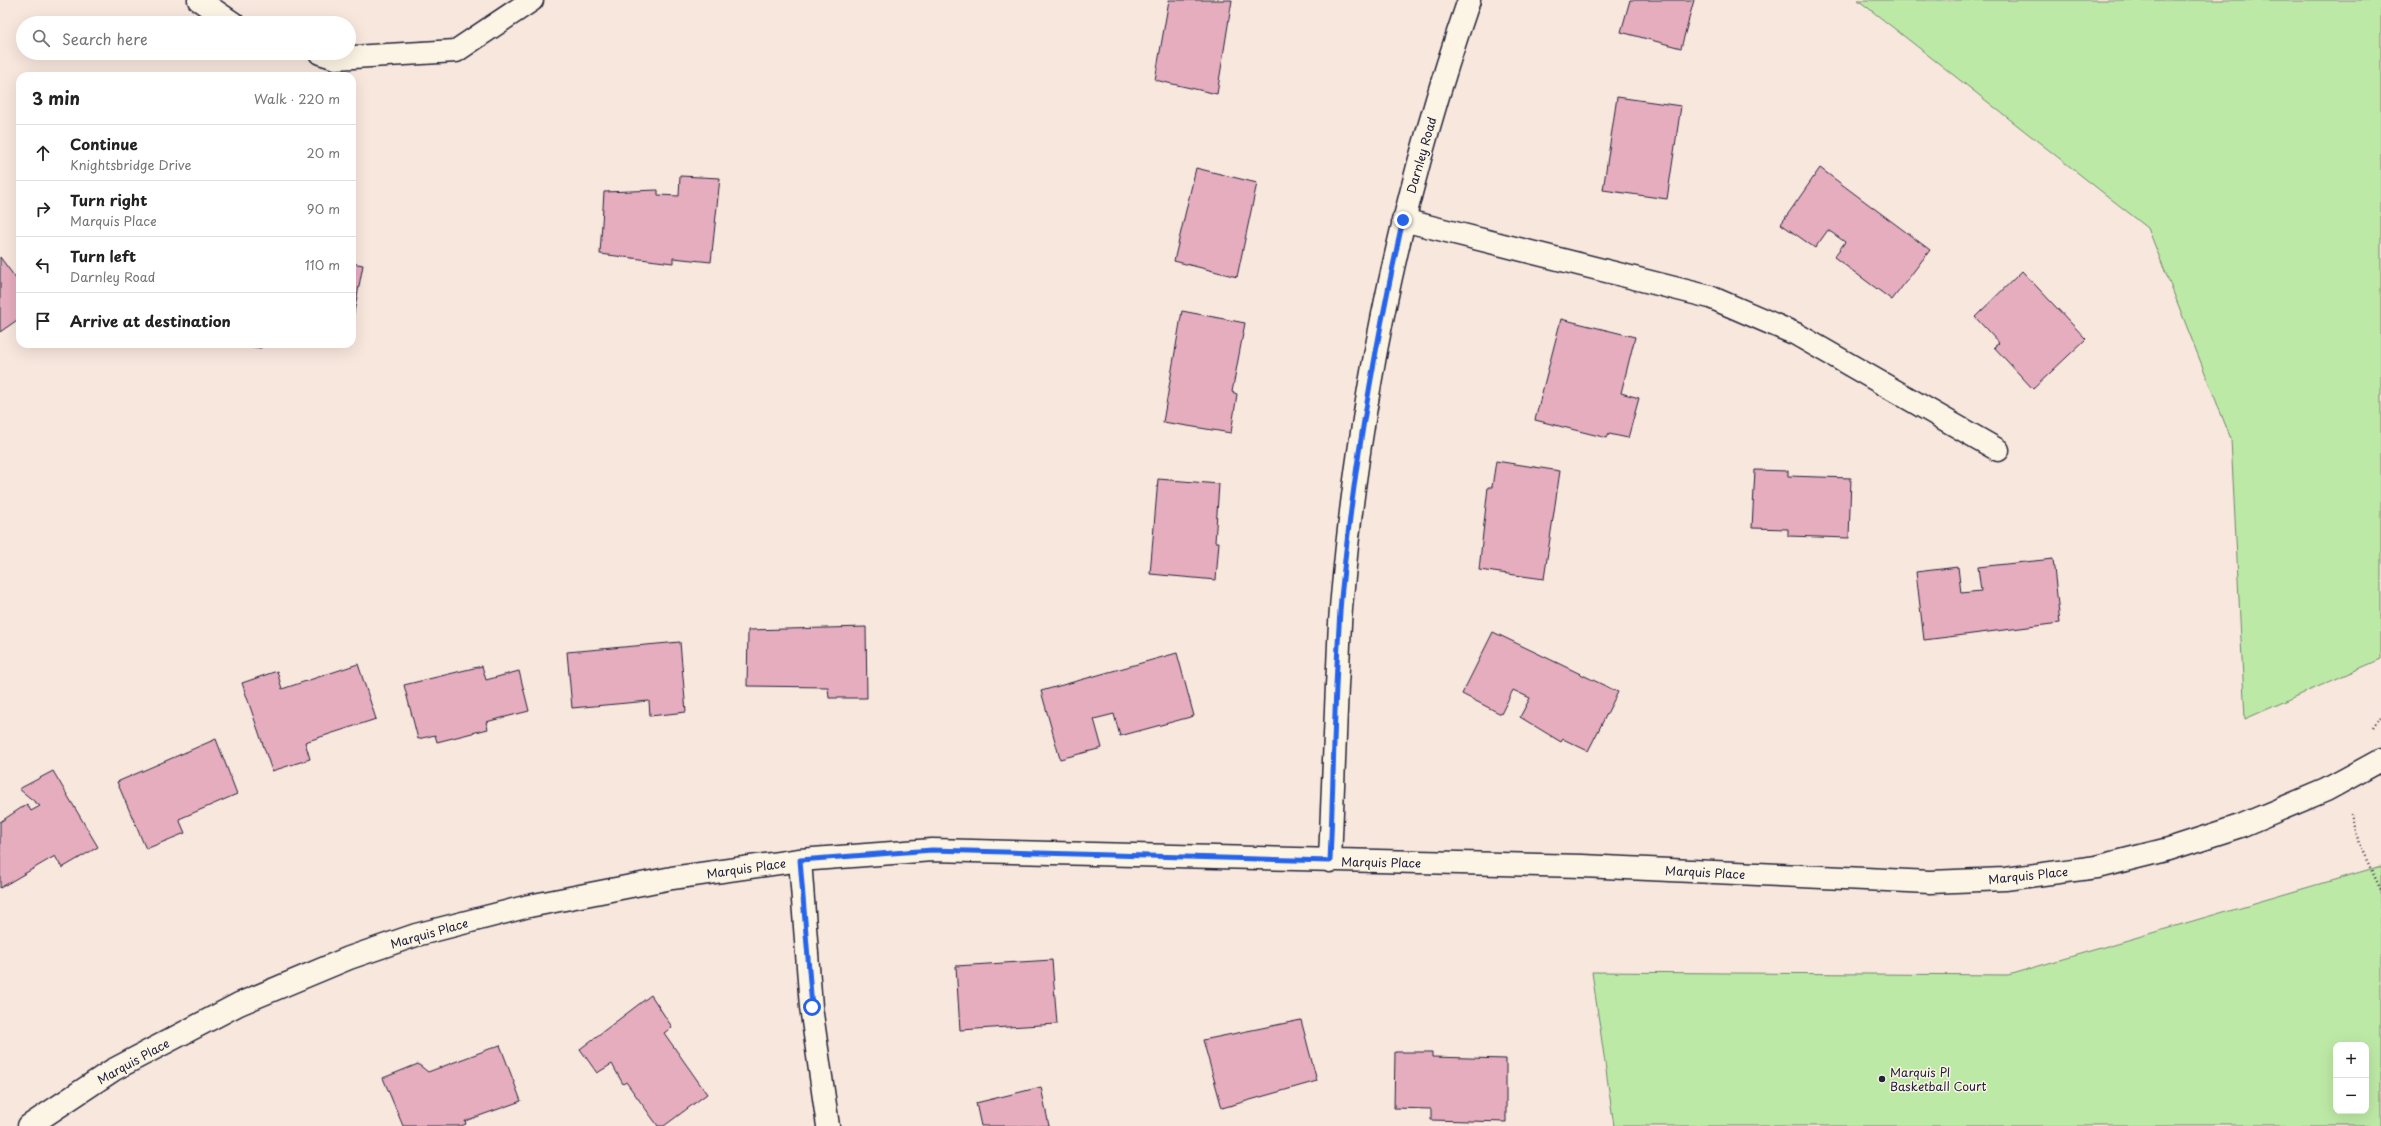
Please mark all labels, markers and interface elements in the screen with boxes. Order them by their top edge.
search box [16,16,356,60]
icon: search [30,27,52,49]
text: Search here [62,27,148,50]
text: 3 min [32,85,80,111]
text: Walk · 220 m [254,89,340,108]
street label: Darnley Road [1401,115,1441,195]
text: Continue [70,132,138,155]
icon: ahead [32,142,54,164]
text: 20 m [306,143,340,162]
text: Knightsbridge Drive [70,155,192,174]
text: Turn right [70,188,147,211]
icon: right [32,198,54,220]
text: 90 m [307,199,340,218]
text: Marquis Place [70,211,157,230]
route end [1394,211,1412,229]
text: Turn left [70,244,136,267]
icon: left [32,254,54,276]
text: 110 m [305,255,340,274]
text: Darnley Road [70,267,155,286]
text: Arrive at destination [70,309,231,332]
icon: arrive [32,310,54,332]
street label: Marquis Place [1341,852,1421,872]
street label: Marquis Place [705,854,787,882]
street label: Marquis Place [1665,861,1745,883]
street label: Marquis Place [1987,862,2069,888]
street label: Marquis Place [388,913,470,953]
route start [803,998,821,1016]
street label: Marquis Place [94,1034,172,1088]
map controls [2333,1042,2369,1114]
button: + [2333,1042,2369,1078]
place label: Marquis Pl Basketball Court [1890,1063,1986,1095]
marker: Marquis Pl Basketball Court [1877,1074,1887,1084]
button: − [2333,1078,2369,1114]

